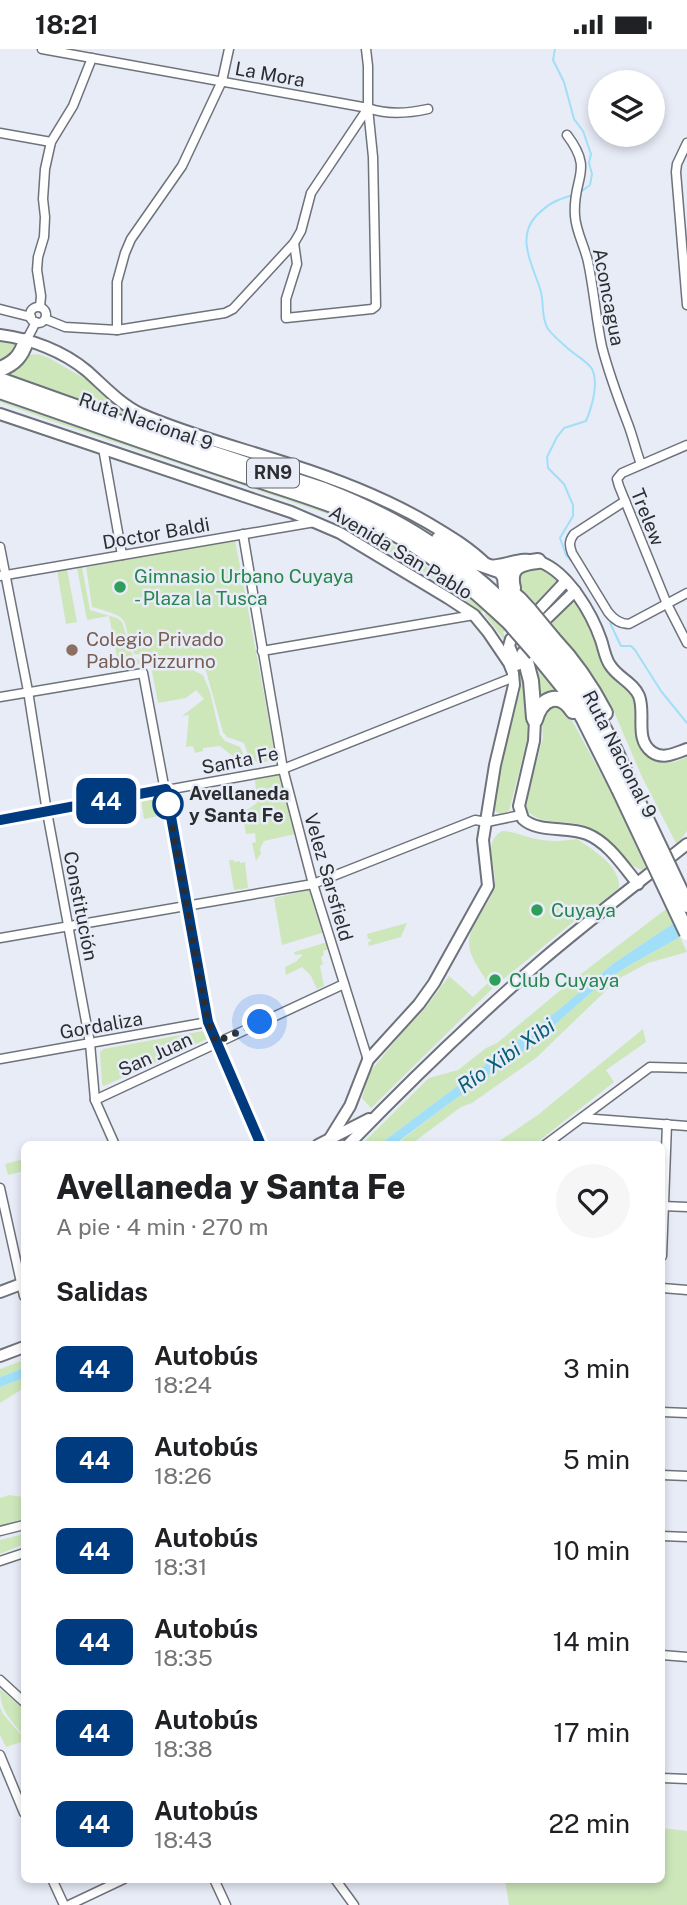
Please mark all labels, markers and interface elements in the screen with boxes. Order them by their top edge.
text: 18:21 [35,9,99,40]
street label: La Mora [233,57,307,91]
map controls [588,70,665,147]
button: layers [588,70,665,147]
street label: Aconcagua [589,246,629,348]
street label: Ruta Nacional 9 [76,388,216,454]
road number: RN9 [247,459,299,487]
street label: Trelew [627,485,669,549]
street label: Avenida San Pablo [325,501,477,603]
street label: Doctor Baldi [101,513,211,553]
place label: Gimnasio Urbano Cuyaya - Plaza la Tusca [134,565,353,609]
marker: Gimnasio Urbano Cuyaya - Plaza la Tusca [112,579,128,595]
place label: Colegio Privado Pablo Pizzurno [86,628,224,672]
marker: Colegio Privado Pablo Pizzurno [64,642,80,658]
street label: Ruta Nacional 9 [578,687,662,821]
street label: Santa Fe [200,742,280,778]
line badge: 44 [74,778,138,824]
place label: Avellaneda y Santa Fe [189,782,289,826]
text: 44 [90,787,122,815]
marker: Avellaneda y Santa Fe [153,789,183,819]
street label: Velez Sarsfield [300,811,358,943]
street label: Constitución [60,849,102,963]
place label: Cuyaya [551,899,616,921]
marker: Cuyaya [529,902,545,918]
place label: Club Cuyaya [509,969,619,991]
marker: Club Cuyaya [487,972,503,988]
your location [242,1004,277,1039]
street label: Gordaliza [58,1007,144,1043]
water label: Río Xibi Xibi [452,1013,559,1098]
street label: San Juan [115,1027,195,1081]
button: heart [556,1164,630,1238]
text: Avellaneda y Santa Fe [56,1168,406,1206]
text: A pie · 4 min · 270 m [56,1213,268,1240]
text: Salidas [56,1276,148,1307]
text: Autobús [154,1340,258,1371]
text: 3 min [563,1353,630,1384]
text: 44 [79,1355,110,1383]
text: 18:24 [154,1371,212,1398]
text: Autobús [154,1431,258,1462]
text: 5 min [563,1444,630,1475]
text: 44 [79,1446,110,1474]
text: 18:26 [154,1462,212,1489]
text: Autobús [154,1522,258,1553]
text: 10 min [553,1535,630,1566]
text: 44 [79,1537,110,1565]
text: 18:31 [154,1553,207,1580]
text: Autobús [154,1613,258,1644]
text: 14 min [553,1626,630,1657]
text: 44 [79,1628,110,1656]
text: 18:35 [154,1644,213,1671]
text: Autobús [154,1704,258,1735]
text: 17 min [553,1717,630,1748]
text: 44 [79,1719,110,1747]
text: 18:38 [154,1735,213,1762]
text: Autobús [154,1795,258,1826]
text: 22 min [549,1808,630,1839]
text: 44 [79,1810,110,1838]
text: 18:43 [154,1826,212,1853]

